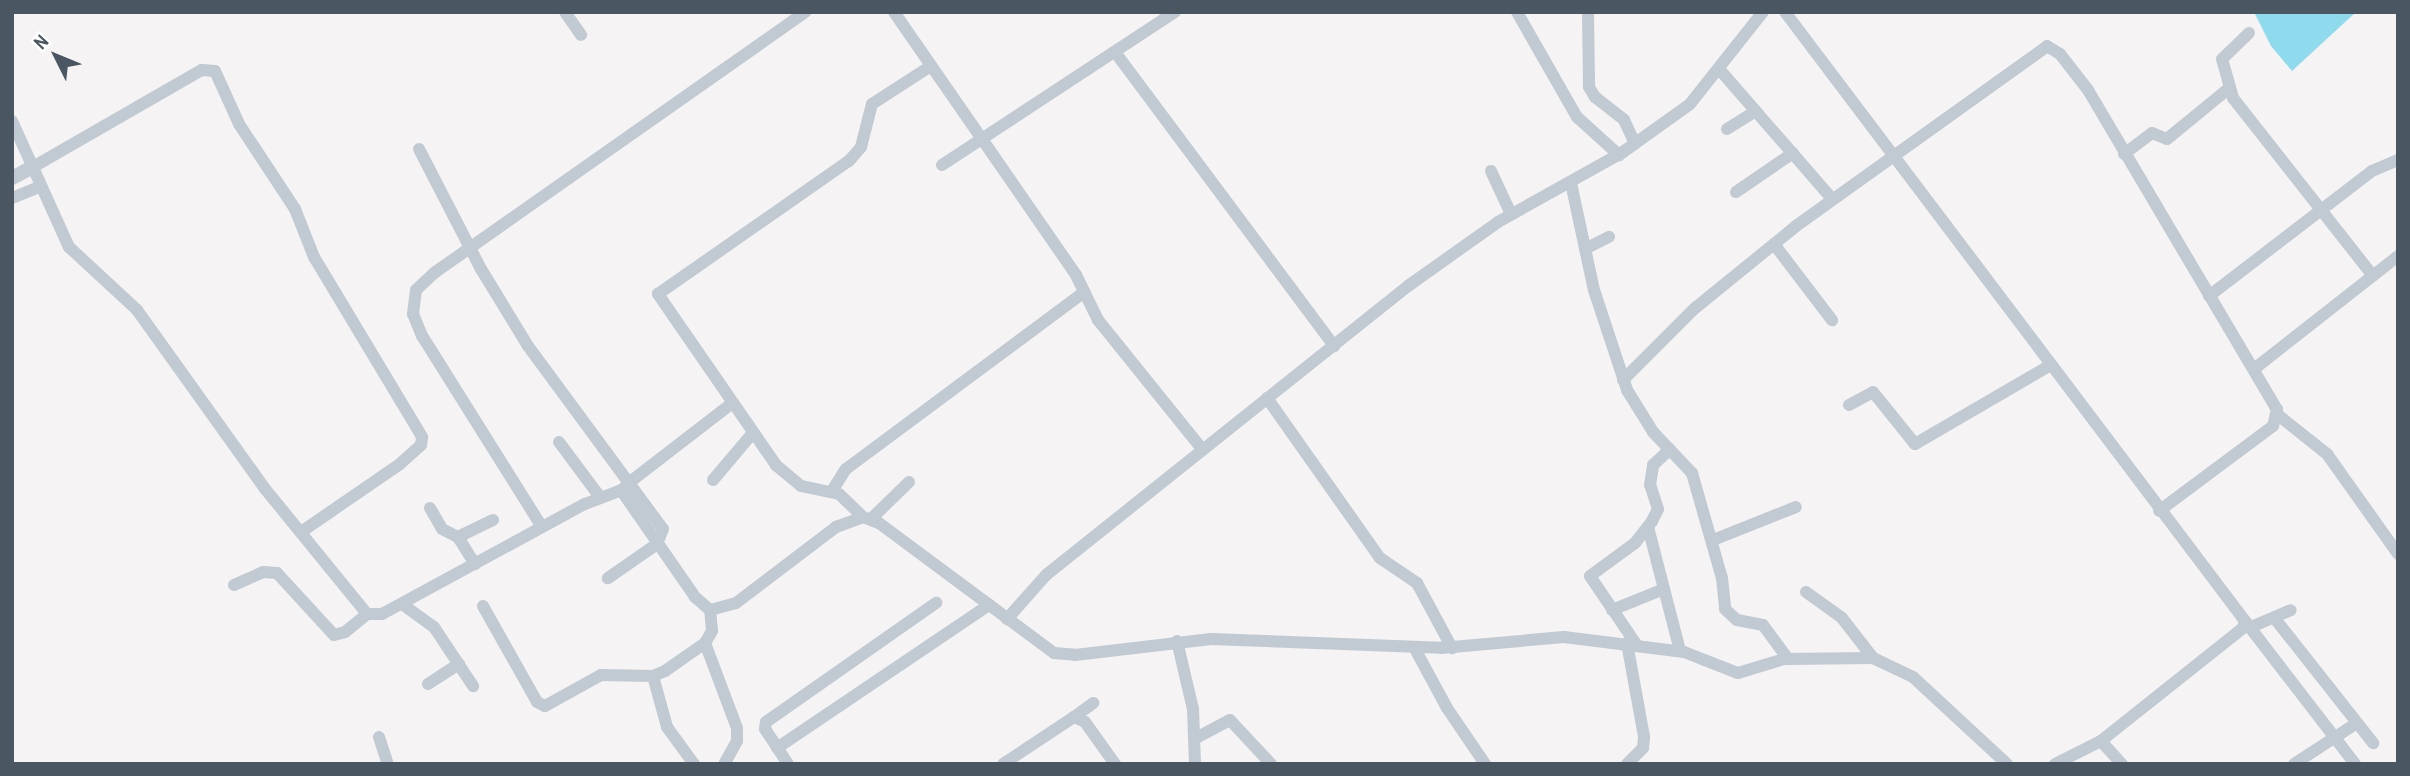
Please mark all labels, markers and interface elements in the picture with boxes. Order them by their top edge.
north arrow [21,21,91,91]
text: N [27,29,54,55]

